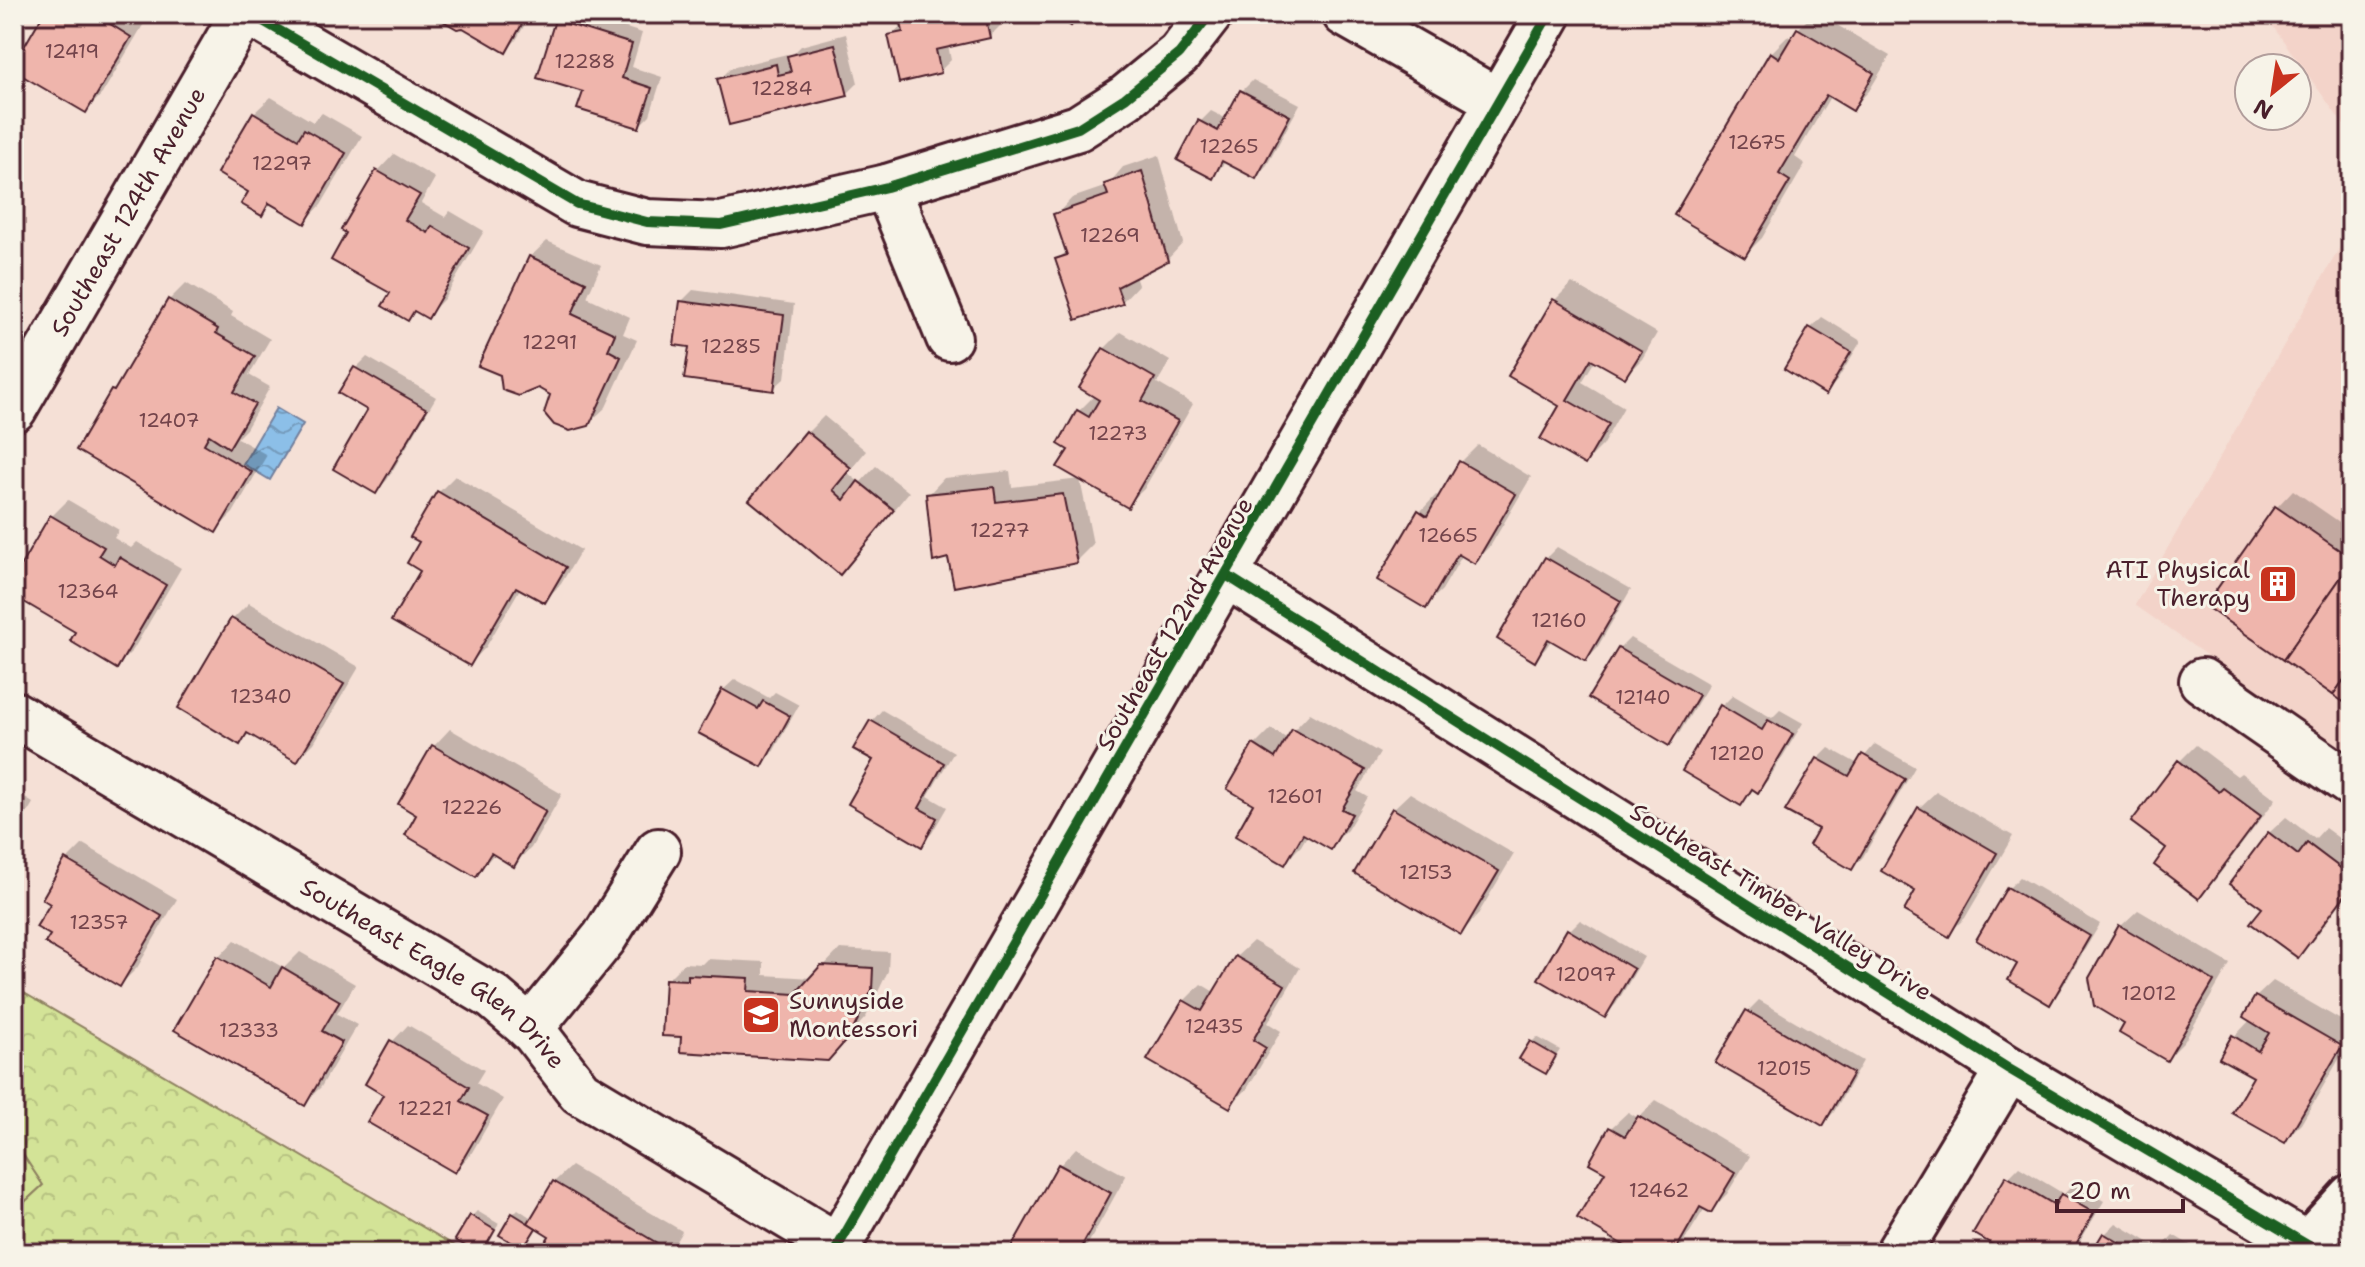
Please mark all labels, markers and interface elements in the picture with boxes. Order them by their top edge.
house number: 12419 [45,38,99,64]
house number: 12288 [554,48,616,74]
north arrow [2233,52,2313,132]
house number: 12284 [752,75,812,101]
street label: Southeast 124th Avenue [43,81,213,342]
text: N [2248,92,2278,126]
house number: 12675 [1728,129,1786,155]
house number: 12265 [1200,133,1258,159]
house number: 12297 [252,150,312,176]
house number: 12269 [1080,222,1140,248]
house number: 12291 [523,329,577,355]
house number: 12285 [701,333,761,359]
house number: 12407 [139,407,199,433]
house number: 12273 [1088,420,1148,446]
street label: Southeast 122nd Avenue [1089,492,1261,756]
house number: 12277 [970,517,1030,543]
house number: 12665 [1418,522,1478,548]
place label: ATI Physical Therapy [2105,554,2251,614]
building icon: ATI Physical Therapy [2257,563,2299,605]
house number: 12364 [57,578,119,604]
house number: 12160 [1531,607,1587,633]
house number: 12340 [230,683,292,709]
house number: 12140 [1615,684,1671,710]
house number: 12120 [1709,740,1765,766]
house number: 12601 [1267,783,1323,809]
house number: 12226 [442,794,502,820]
street label: Southeast Timber Valley Drive [1624,796,1938,1008]
house number: 12153 [1399,859,1453,885]
street label: Southeast Eagle Glen Drive [295,871,572,1076]
house number: 12357 [70,909,128,935]
house number: 12097 [1556,961,1616,987]
house number: 12012 [2121,980,2177,1006]
place label: Sunnyside Montessori [789,985,918,1045]
school or university icon: Sunnyside Montessori [740,994,782,1036]
house number: 12435 [1185,1013,1243,1039]
house number: 12333 [219,1017,279,1043]
house number: 12015 [1757,1055,1811,1081]
house number: 12221 [398,1095,452,1121]
scale bar [2057,1163,2183,1213]
text: 20 m [2069,1175,2131,1207]
house number: 12462 [1629,1177,1689,1203]

